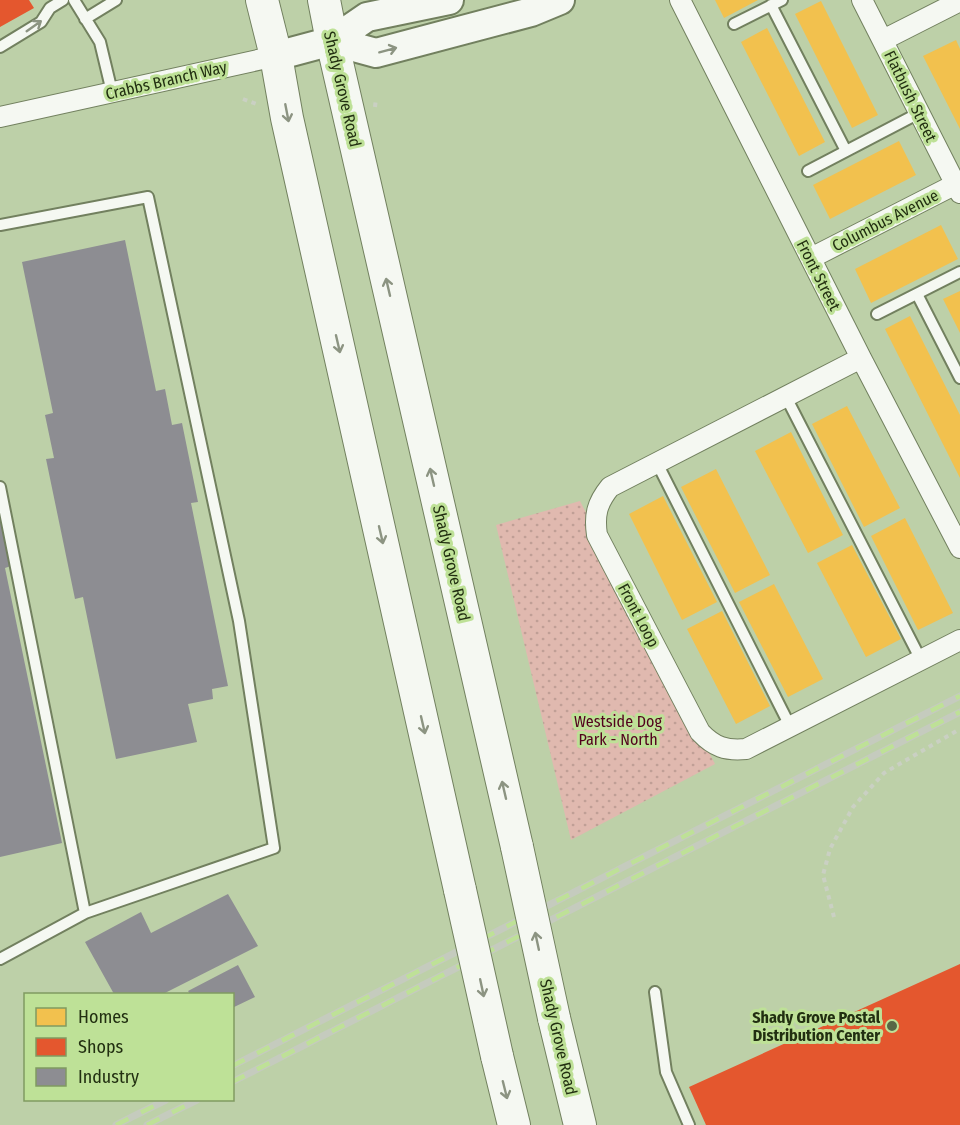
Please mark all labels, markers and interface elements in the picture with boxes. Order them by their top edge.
one-way arrow [25,20,42,32]
street label: Shady Grove Road [320,29,365,149]
one-way arrow [378,43,397,55]
street label: Flatbush Street [880,47,941,146]
street label: Crabbs Branch Way [104,57,229,104]
one-way arrow [281,103,292,122]
street label: Columbus Avenue [829,185,942,255]
street label: Front Street [793,237,845,314]
one-way arrow [382,277,394,296]
one-way arrow [333,334,344,354]
one-way arrow [426,468,437,487]
street label: Shady Grove Road [429,503,474,623]
one-way arrow [375,525,387,544]
street label: Front Loop [614,580,663,650]
park label: Westside Dog Park - North [574,712,663,749]
one-way arrow [418,715,430,734]
one-way arrow [498,780,509,800]
one-way arrow [531,931,543,950]
street label: Shady Grove Road [536,977,581,1097]
one-way arrow [477,978,488,997]
legend [24,993,234,1101]
text: Homes [78,1006,129,1028]
place label: Shady Grove Postal Distribution Center [752,1008,881,1045]
marker: Shady Grove Postal Distribution Center [885,1019,899,1033]
text: Shops [78,1036,123,1058]
text: Industry [78,1066,139,1088]
one-way arrow [500,1081,512,1100]

